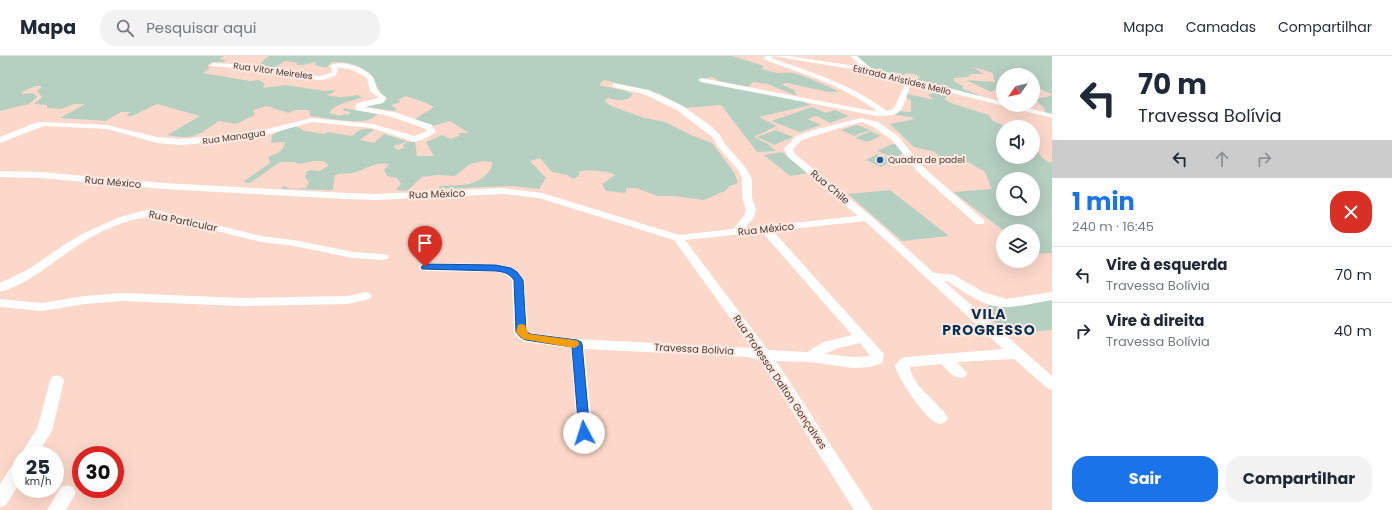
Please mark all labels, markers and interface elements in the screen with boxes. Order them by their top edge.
search box [100,10,380,46]
text: Mapa [20,14,76,41]
icon: search [114,17,136,39]
text: Pesquisar aqui [146,17,257,38]
text: Mapa [1123,17,1164,37]
text: Camadas [1186,17,1256,37]
text: Compartilhar [1278,17,1372,37]
street label: Rua Vitor Meireles [233,60,314,83]
street label: Estrada Aristides Mello [852,62,953,98]
text: 70 m [1138,65,1207,104]
north arrow [996,68,1040,112]
map controls [996,68,1040,268]
icon: left [1072,72,1124,124]
text: Travessa Bolívia [1138,103,1282,128]
button: sound [996,120,1040,164]
street label: Rua Managua [202,127,266,147]
icon: left [1169,148,1191,170]
icon: ahead [1211,148,1233,170]
icon: right [1253,148,1275,170]
place label: Quadra de padel [888,154,965,166]
marker: Quadra de padel [875,155,885,165]
street label: Rua Chile [807,166,853,208]
street label: Rua México [84,172,142,192]
button: search [996,172,1040,216]
text: 1 min [1072,185,1135,218]
street label: Rua México [409,186,465,202]
button: close [1330,191,1372,233]
street label: Rua Particular [147,206,219,236]
text: 240 m · 16:45 [1072,217,1154,236]
street label: Rua México [737,219,795,239]
button: layers [996,224,1040,268]
pin [408,226,442,267]
icon: arrive [414,232,436,254]
text: Vire à esquerda [1106,254,1228,275]
icon: left [1072,264,1094,286]
text: 70 m [1335,264,1372,285]
text: Travessa Bolívia [1106,276,1210,295]
district label: VILA PROGRESSO [942,304,1036,340]
text: Vire à direita [1106,310,1205,331]
street label: Rua Professor Dalton Gonçalves [729,312,831,452]
icon: right [1072,320,1094,342]
text: 40 m [1334,320,1372,341]
text: Travessa Bolívia [1106,332,1210,351]
street label: Travessa Bolívia [654,339,734,359]
position arrow [563,412,605,454]
speed limit sign: 30 [72,446,124,498]
text: 25 [26,453,50,481]
button: Sair [1072,456,1218,502]
button: Compartilhar [1226,456,1372,502]
text: km/h [25,474,51,489]

